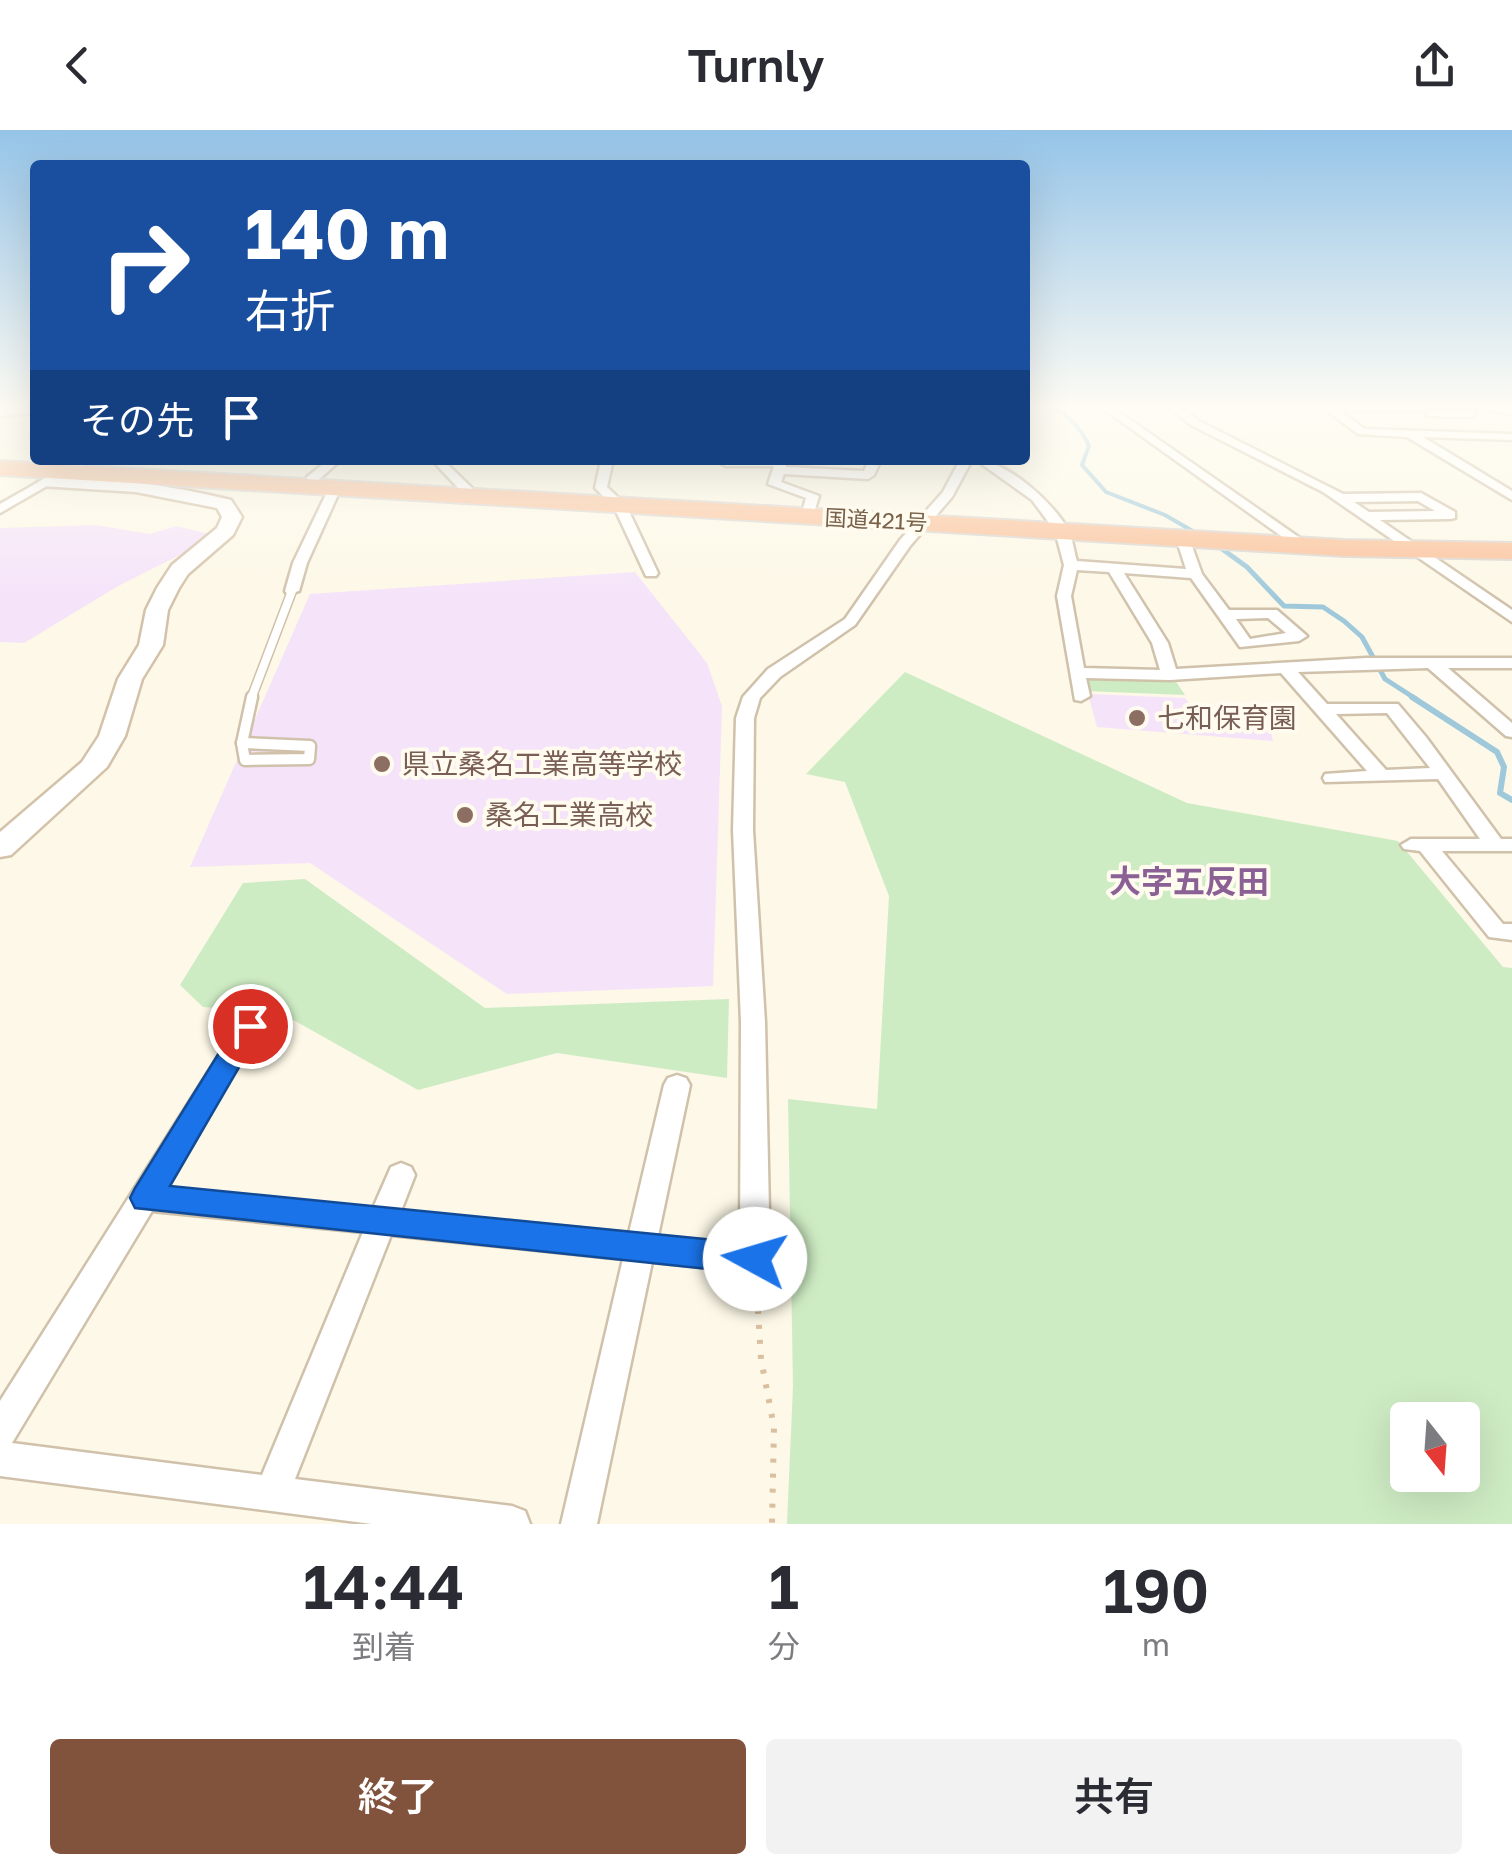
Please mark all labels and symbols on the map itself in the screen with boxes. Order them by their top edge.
street label: 国道421号 [824,503,928,536]
place label: 七和保育園 [1157,701,1297,734]
marker: 七和保育園 [1126,707,1148,729]
place label: 県立桑名工業高等学校 [402,747,682,780]
marker: 県立桑名工業高等学校 [371,753,393,775]
place label: 桑名工業高校 [485,798,653,831]
marker: 桑名工業高校 [454,804,476,826]
district label: 大字五反田 [1109,862,1269,900]
pin [208,984,293,1069]
position arrow [703,1207,807,1311]
north arrow [1390,1402,1480,1492]

